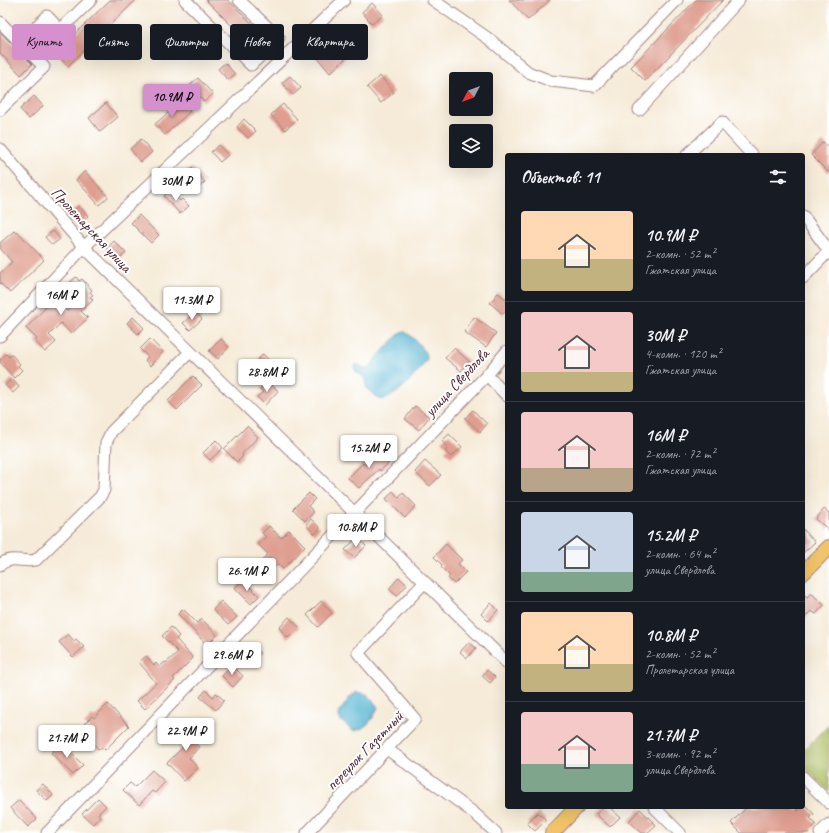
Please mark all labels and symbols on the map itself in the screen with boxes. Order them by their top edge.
north arrow [449,72,493,116]
pin: 10.9M ₽ [135,84,209,118]
pin: 30M ₽ [148,168,204,202]
street label: Пролетарская улица [47,183,137,278]
pin: 16M ₽ [33,282,89,316]
pin: 11.3M ₽ [155,287,229,321]
street label: улица Свердлова [420,343,494,422]
pin: 28.8M ₽ [230,359,304,393]
pin: 15.2M ₽ [332,435,406,469]
pin: 10.8M ₽ [319,514,393,548]
pin: 26.1M ₽ [210,558,284,592]
pin: 29.6M ₽ [195,642,269,676]
street label: переулок Газетный [322,706,409,795]
pin: 22.9M ₽ [149,718,223,752]
pin: 21.7M ₽ [30,725,104,759]

